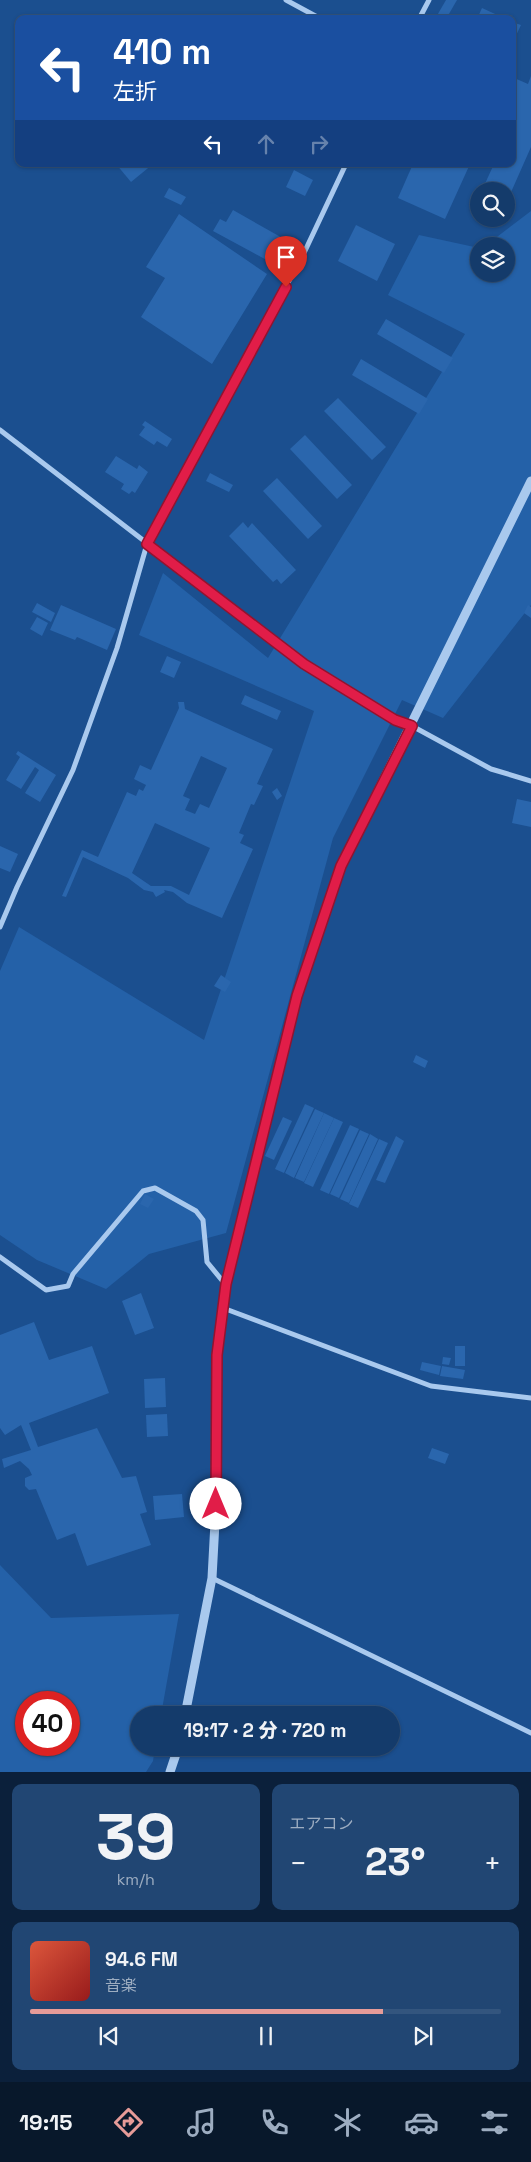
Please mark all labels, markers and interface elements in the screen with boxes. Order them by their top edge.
text: 410 m [113,30,211,74]
icon: left [30,35,95,100]
text: 左折 [113,77,157,105]
icon: left [199,130,227,158]
icon: ahead [252,130,280,158]
icon: right [305,130,333,158]
map controls [470,182,515,282]
button: search [470,182,515,227]
pin [265,236,307,287]
button: layers [470,237,515,282]
icon: arrive [272,243,300,271]
position arrow [189,1477,241,1529]
speed limit sign: 40 [15,1691,80,1756]
text: 19:17 · 2 分 · 720 m [184,1718,346,1743]
text: 39 [96,1795,176,1878]
text: エアコン [290,1813,354,1834]
text: 23° [365,1838,426,1886]
text: − [290,1845,307,1881]
text: + [484,1845,501,1881]
text: km/h [117,1869,155,1890]
text: 94.6 FM [105,1947,178,1972]
text: 音楽 [105,1975,137,1996]
icon: previous [95,2022,123,2050]
icon: pause [252,2022,280,2050]
icon: next [409,2022,437,2050]
icon: directions [111,2105,146,2140]
icon: music [184,2105,219,2140]
icon: phone [257,2105,292,2140]
icon: climate [330,2105,365,2140]
icon: car [404,2105,439,2140]
icon: filters [477,2105,512,2140]
text: 19:15 [19,2108,72,2136]

